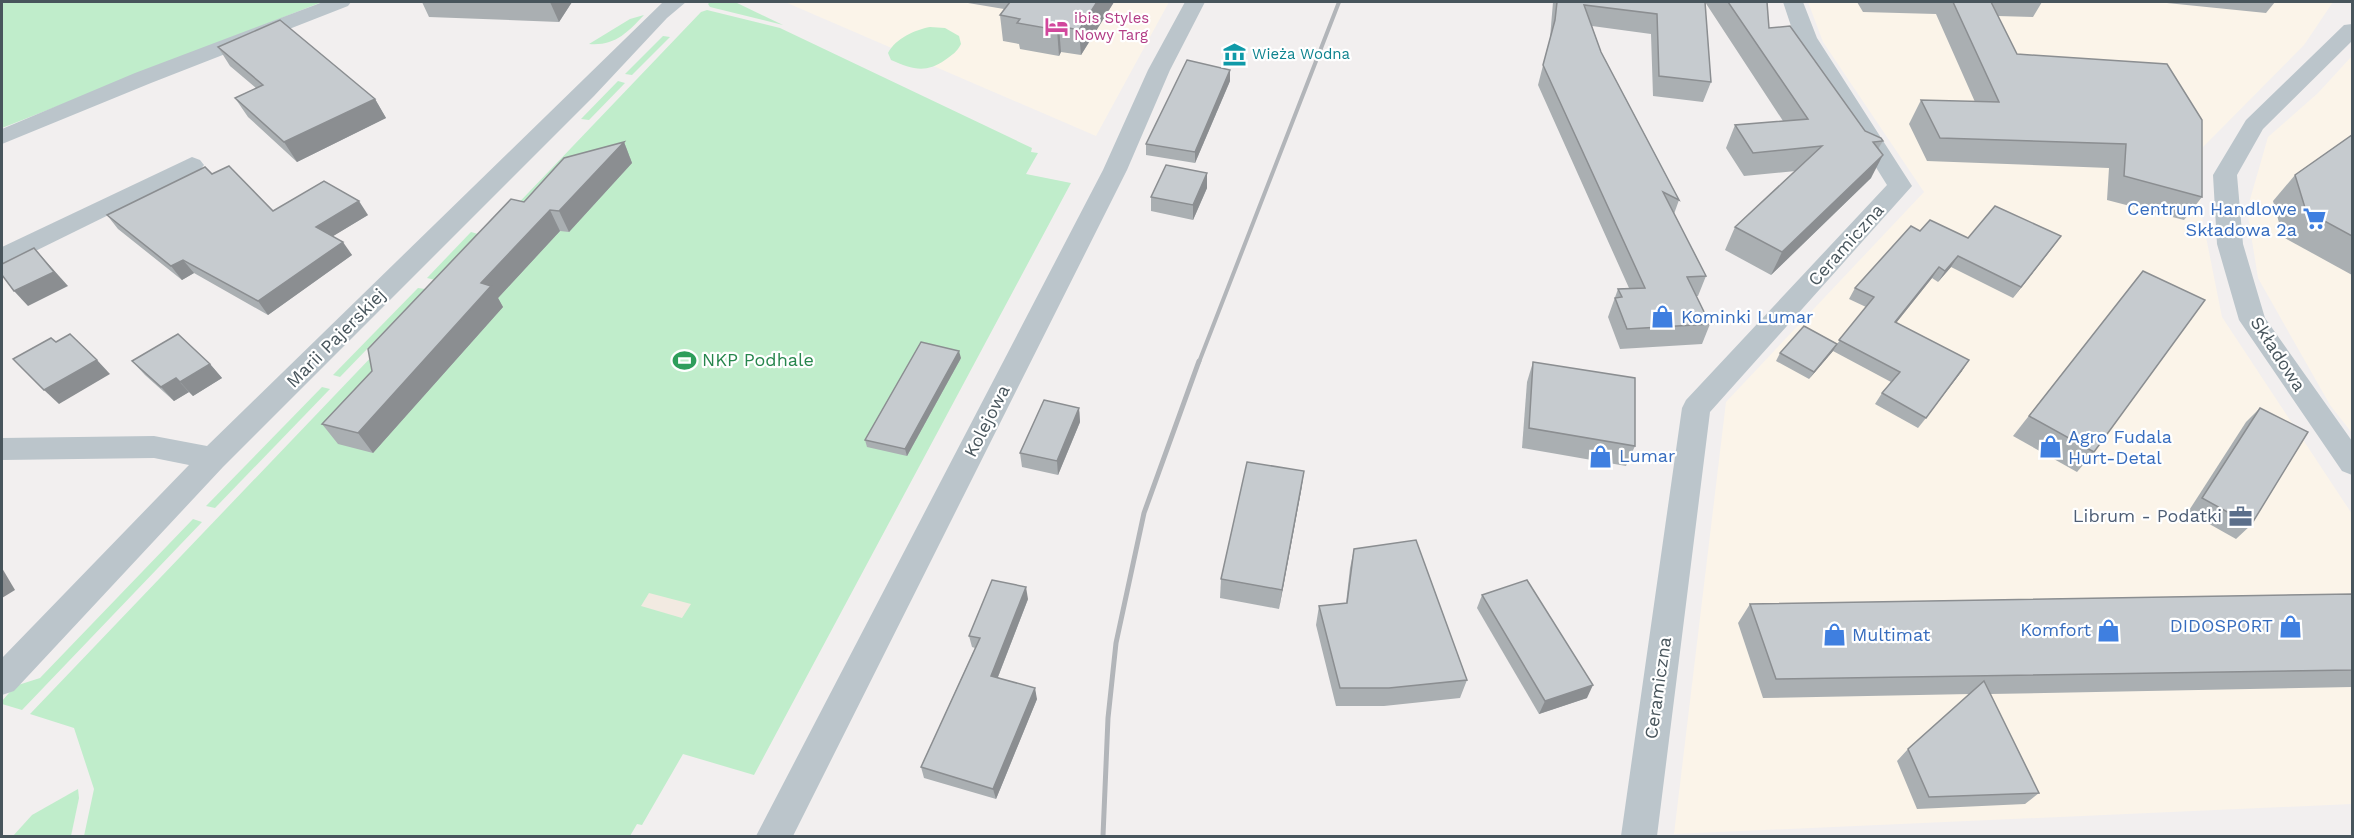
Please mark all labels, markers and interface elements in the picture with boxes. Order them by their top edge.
place label: ibis Styles Nowy Targ [1074,9,1149,44]
hotel icon: ibis Styles Nowy Targ [1043,14,1069,40]
museum icon: Wieża Wodna [1221,41,1247,67]
place label: Wieża Wodna [1252,45,1351,63]
place label: Centrum Handlowe Składowa 2a [2127,198,2297,240]
street label: Ceramiczna [1803,199,1888,290]
supermarket icon: Centrum Handlowe Składowa 2a [2302,206,2328,232]
street label: Marii Pajerskiej [282,284,390,392]
shop icon: Kominki Lumar [1650,304,1676,330]
place label: Kominki Lumar [1681,306,1813,327]
street label: Składowa [2246,312,2310,395]
sports icon: NKP Podhale [671,347,697,373]
place label: NKP Podhale [702,349,814,370]
street label: Kolejowa [959,381,1014,460]
place label: Agro Fudala Hurt-Detal [2068,426,2172,468]
shop icon: Agro Fudala Hurt-Detal [2037,434,2063,460]
shop icon: Lumar [1588,443,1614,469]
place label: Lumar [1619,445,1675,466]
office icon: Librum - Podatki [2227,503,2253,529]
place label: Librum - Podatki [2073,505,2222,526]
shop icon: DIDOSPORT [2278,613,2304,639]
place label: DIDOSPORT [2170,615,2273,636]
shop icon: Komfort [2096,617,2122,643]
place label: Komfort [2020,619,2091,640]
shop icon: Multimat [1821,622,1847,648]
place label: Multimat [1852,624,1931,645]
street label: Ceramiczna [1640,635,1675,740]

